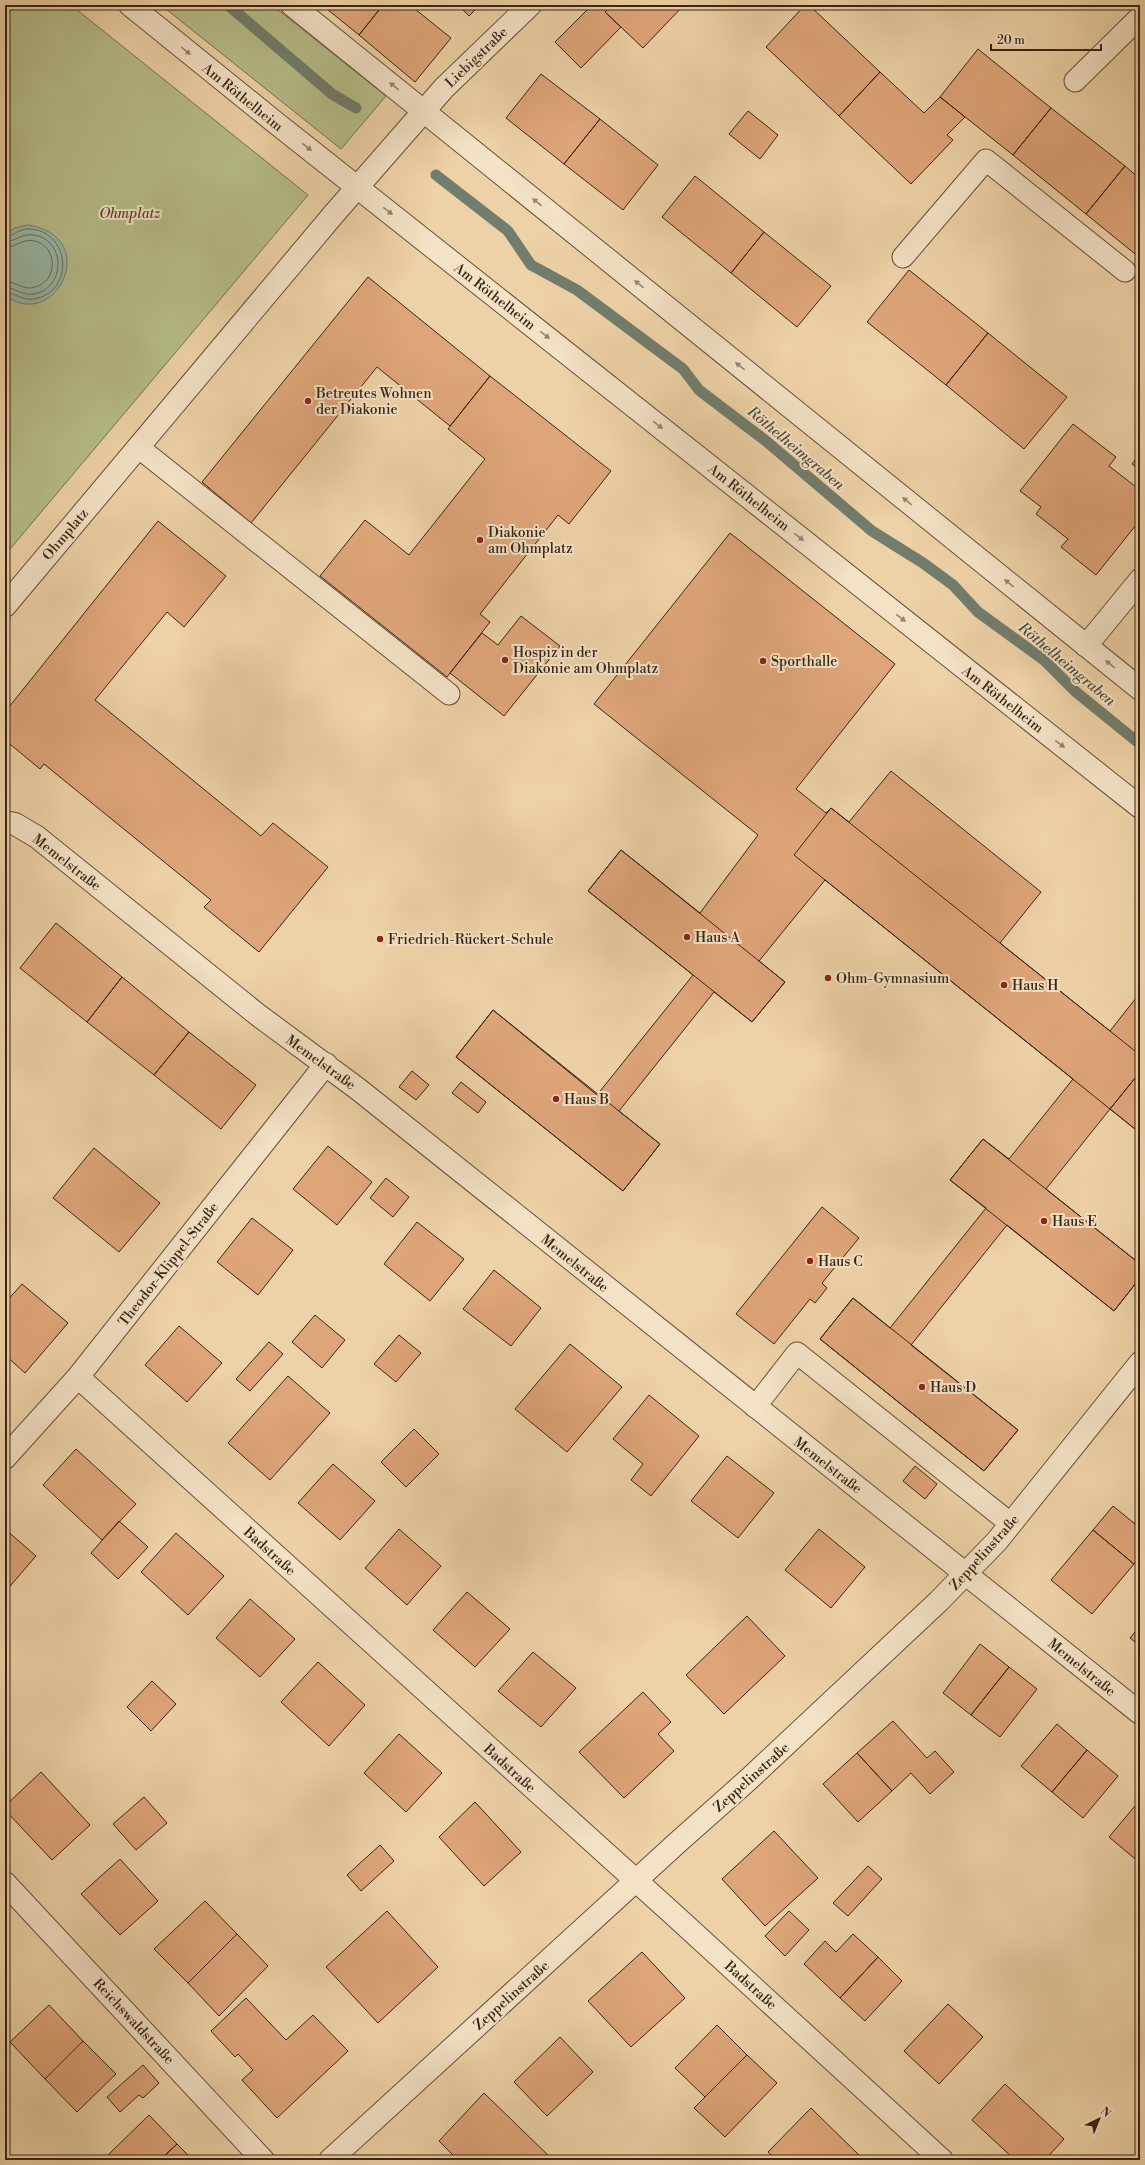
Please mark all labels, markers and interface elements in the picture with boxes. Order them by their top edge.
street label: Liebigstraße [442,23,512,92]
scale bar [991,26,1101,52]
text: 20 m [997,33,1025,48]
one-way arrow [181,47,192,56]
street label: Am Röthelheim [197,59,287,136]
one-way arrow [388,82,399,91]
one-way arrow [302,143,312,151]
one-way arrow [532,198,543,207]
park label: Ohmplatz [99,205,161,223]
one-way arrow [383,206,394,215]
street label: Am Röthelheim [449,259,539,334]
one-way arrow [633,280,644,288]
one-way arrow [539,331,550,340]
one-way arrow [734,361,745,370]
place label: Betreutes Wohnen der Diakonie [315,385,432,419]
marker: Betreutes Wohnen der Diakonie [303,396,313,406]
water label: Röthelheimgraben [742,402,849,495]
one-way arrow [652,421,663,429]
street label: Am Röthelheim [703,460,793,535]
one-way arrow [902,497,913,505]
street label: Ohmplatz [39,505,93,564]
place label: Diakonie am Ohmplatz [488,524,573,558]
one-way arrow [794,533,805,542]
marker: Diakonie am Ohmplatz [475,535,485,545]
one-way arrow [1003,578,1014,587]
one-way arrow [896,614,907,623]
water label: Röthelheimgraben [1013,618,1120,711]
place label: Hospiz in der Diakonie am Ohmplatz [513,644,659,678]
place label: Sporthalle [771,653,837,671]
marker: Hospiz in der Diakonie am Ohmplatz [500,655,510,665]
marker: Sporthalle [758,656,768,666]
one-way arrow [1104,660,1115,669]
street label: Am Röthelheim [957,662,1047,737]
one-way arrow [1054,739,1065,748]
street label: Memelstraße [28,830,104,895]
place label: Haus A [695,929,740,947]
place label: Friedrich-Rückert-Schule [388,931,554,949]
marker: Haus A [682,932,692,942]
marker: Friedrich-Rückert-Schule [375,934,385,944]
place label: Ohm-Gymnasium [836,970,949,988]
marker: Ohm-Gymnasium [823,973,833,983]
place label: Haus H [1012,977,1059,995]
marker: Haus H [999,980,1009,990]
street label: Memelstraße [282,1031,359,1094]
place label: Haus B [564,1091,609,1109]
marker: Haus B [551,1094,561,1104]
street label: Theodor-Klippel-Straße [115,1199,223,1330]
place label: Haus E [1052,1213,1097,1231]
marker: Haus E [1039,1216,1049,1226]
street label: Memelstraße [537,1231,612,1297]
place label: Haus C [818,1253,863,1271]
marker: Haus C [805,1256,815,1266]
place label: Haus D [930,1379,976,1397]
marker: Haus D [917,1382,927,1392]
street label: Memelstraße [789,1433,865,1498]
street label: Zeppelinstraße [946,1511,1023,1594]
street label: Badstraße [239,1523,299,1580]
street label: Memelstraße [1044,1635,1119,1701]
street label: Zeppelinstraße [710,1739,793,1816]
street label: Badstraße [479,1740,539,1797]
street label: Zeppelinstraße [470,1957,553,2034]
street label: Badstraße [720,1957,780,2014]
street label: Reichswaldstraße [89,1975,178,2068]
north arrow [1079,2099,1119,2139]
text: N [1097,2104,1113,2121]

